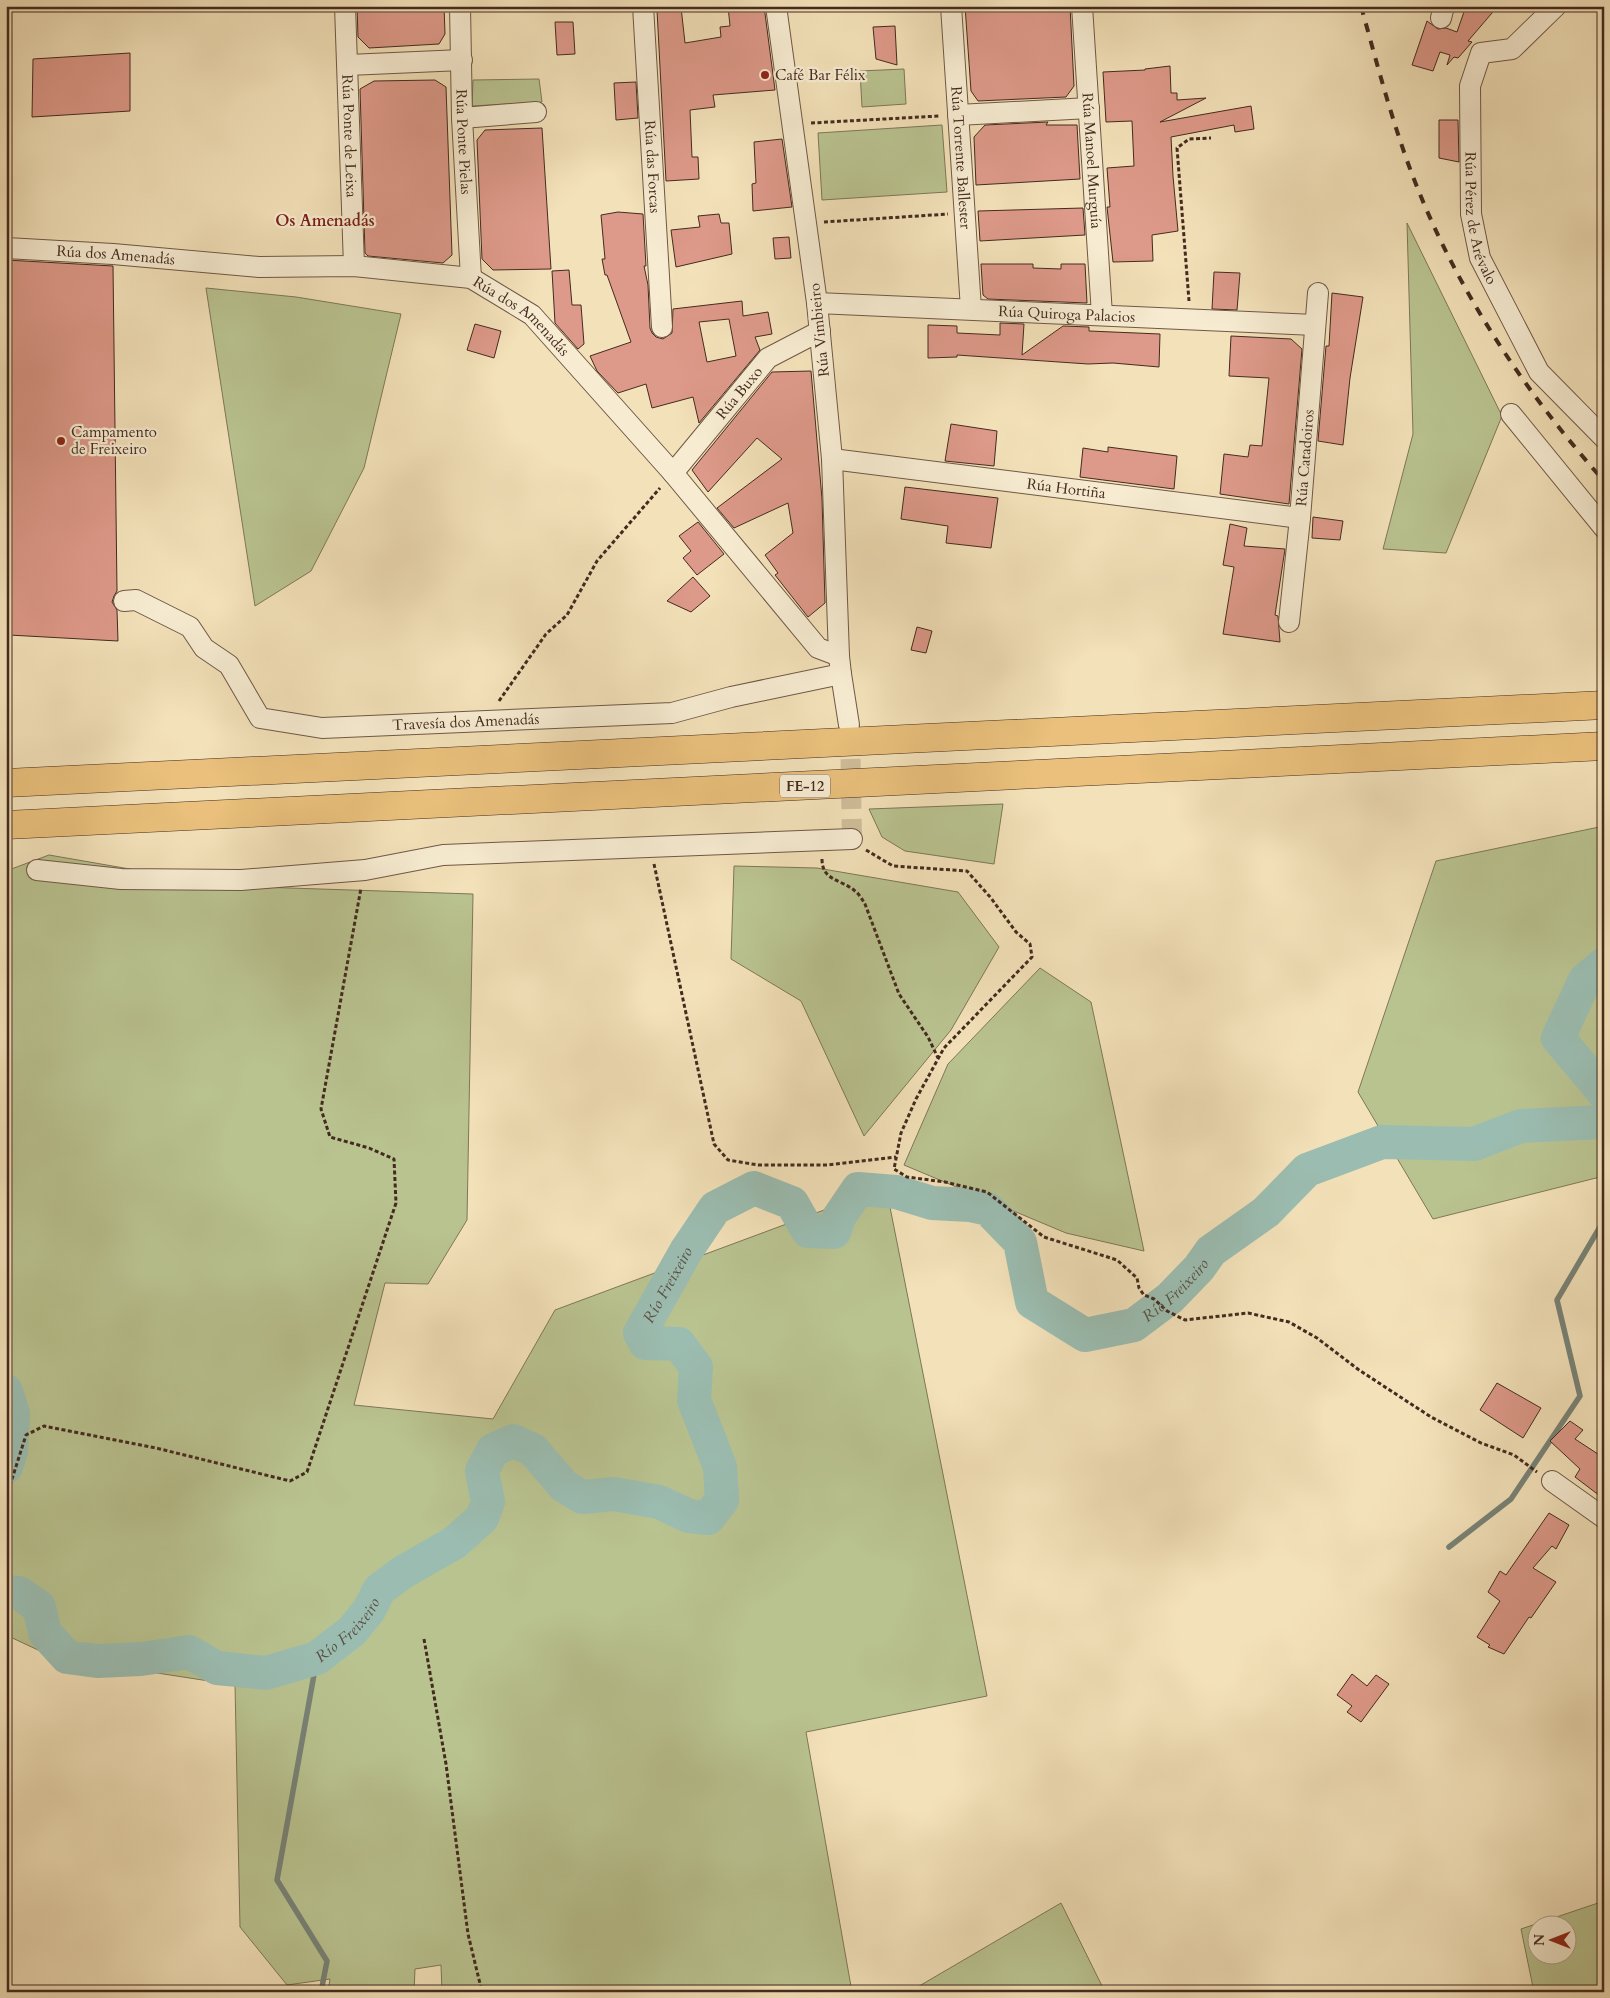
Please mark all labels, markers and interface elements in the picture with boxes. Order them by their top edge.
place label: Café Bar Félix [775,65,866,85]
marker: Café Bar Félix [759,69,771,81]
street label: Rúa Ponte de Leixa [337,74,362,198]
street label: Rúa Torrente Ballester [946,85,976,230]
street label: Rúa Ponte Pielas [451,89,476,195]
street label: Rúa Manoel Murguía [1078,92,1106,230]
street label: Rúa das Forcas [640,120,665,214]
street label: Rúa Pérez de Arévalo [1461,152,1502,288]
district label: Os Amenadás [275,210,375,232]
street label: Rúa dos Amenadás [56,241,176,269]
street label: Rúa dos Amenadás [469,272,574,360]
street label: Rúa Vimbieiro [804,282,834,378]
street label: Rúa Quiroga Palacios [998,301,1136,327]
street label: Rúa Buxo [711,362,767,424]
street label: Rúa Catadoiros [1291,408,1319,507]
place label: Campamento de Freixeiro [71,422,157,459]
marker: Campamento de Freixeiro [55,435,67,447]
street label: Rúa Hortiña [1026,474,1107,503]
street label: Travesía dos Amenadás [392,709,540,735]
road number: FE-12 [780,774,830,798]
water label: Río Freixeiro [638,1243,698,1327]
water label: Río Freixeiro [1138,1254,1215,1327]
water label: Río Freixeiro [311,1594,386,1668]
north arrow [1528,1916,1578,1966]
text: N [1530,1934,1549,1946]

